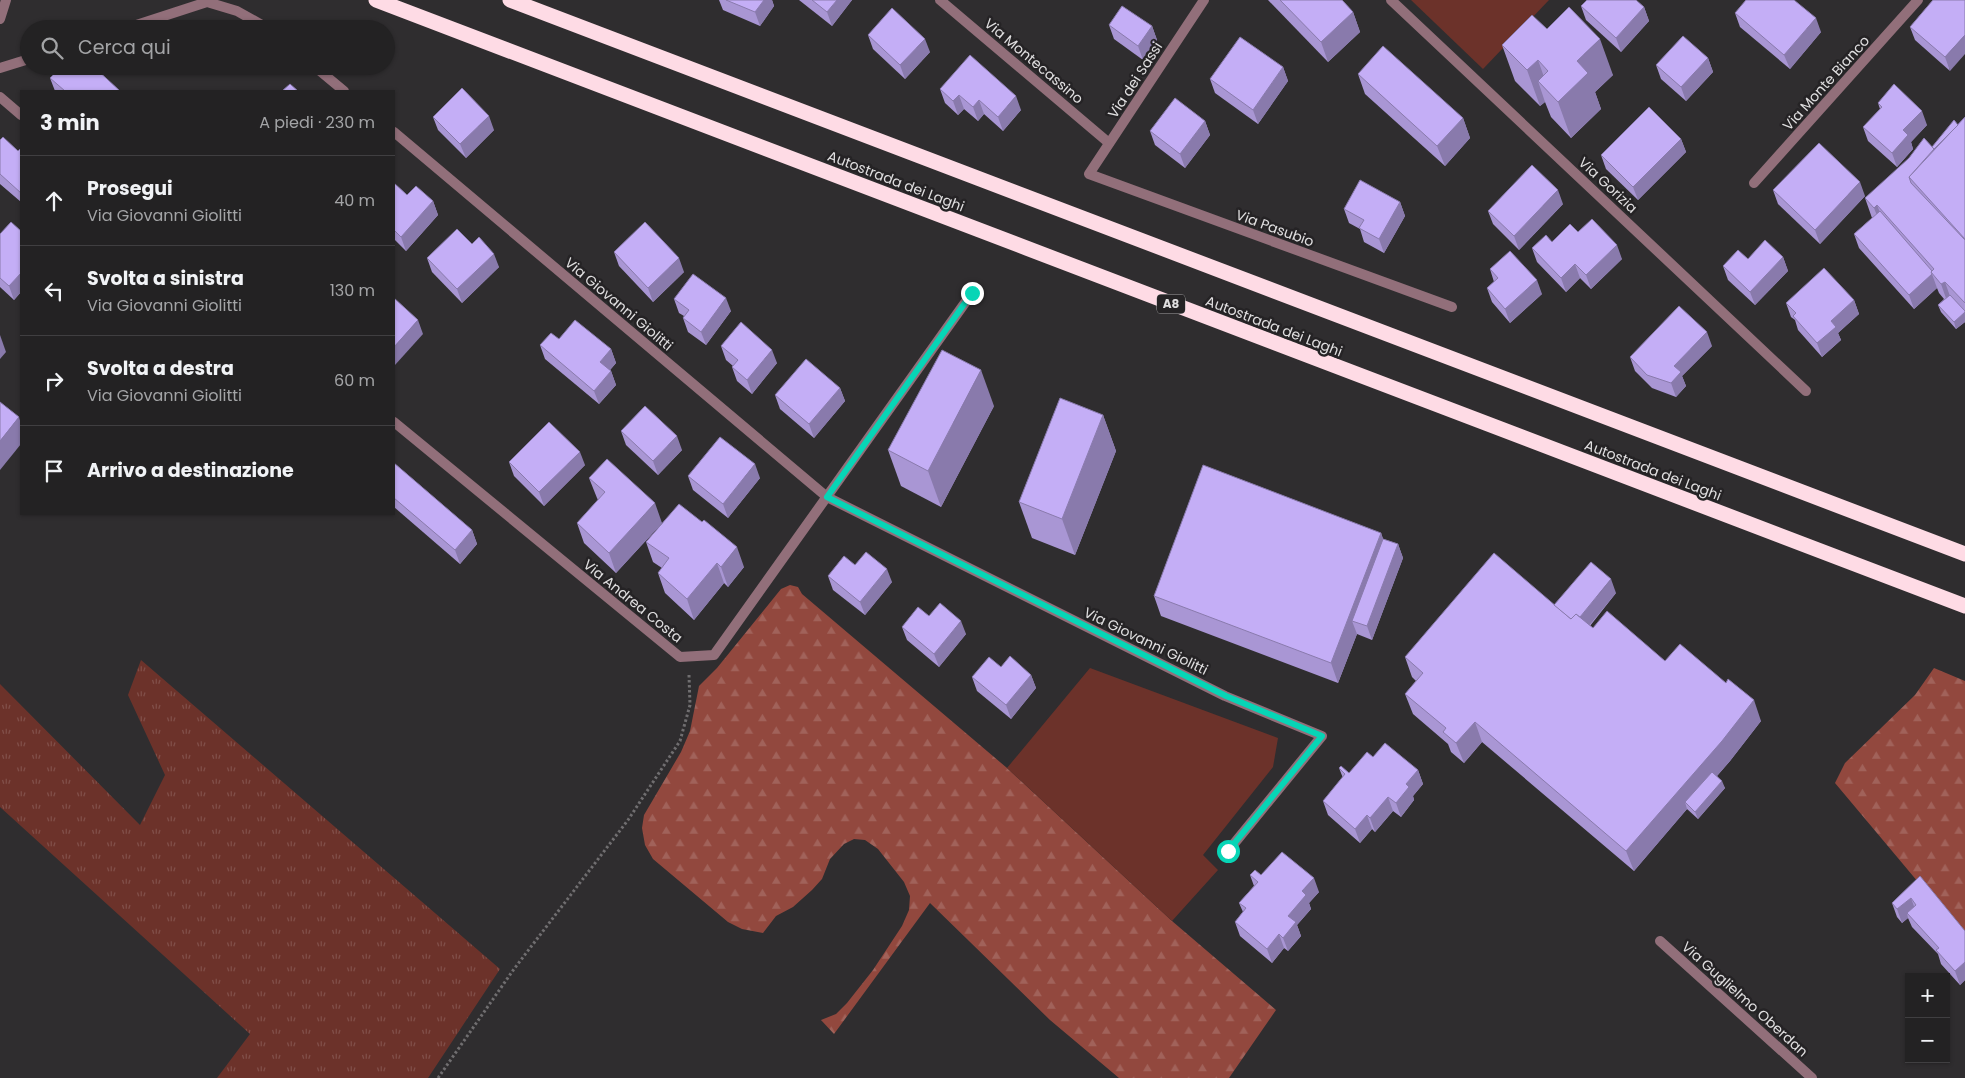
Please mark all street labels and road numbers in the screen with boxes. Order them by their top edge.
street label: Via Montecassino [980,14,1088,108]
street label: Via Monte Bianco [1778,31,1874,135]
street label: Via dei Sassi [1103,38,1167,122]
street label: Autostrada dei Laghi [825,146,967,216]
street label: Via Gorizia [1574,152,1642,218]
street label: Via Pasubio [1233,205,1317,251]
street label: Via Giovanni Giolitti [561,253,677,355]
street label: Autostrada dei Laghi [1203,291,1345,361]
road number: A8 [1157,294,1185,314]
street label: Autostrada dei Laghi [1582,435,1724,505]
street label: Via Andrea Costa [579,555,687,647]
street label: Via Giovanni Giolitti [1081,602,1211,680]
street label: Via Guglielmo Oberdan [1677,937,1813,1061]

